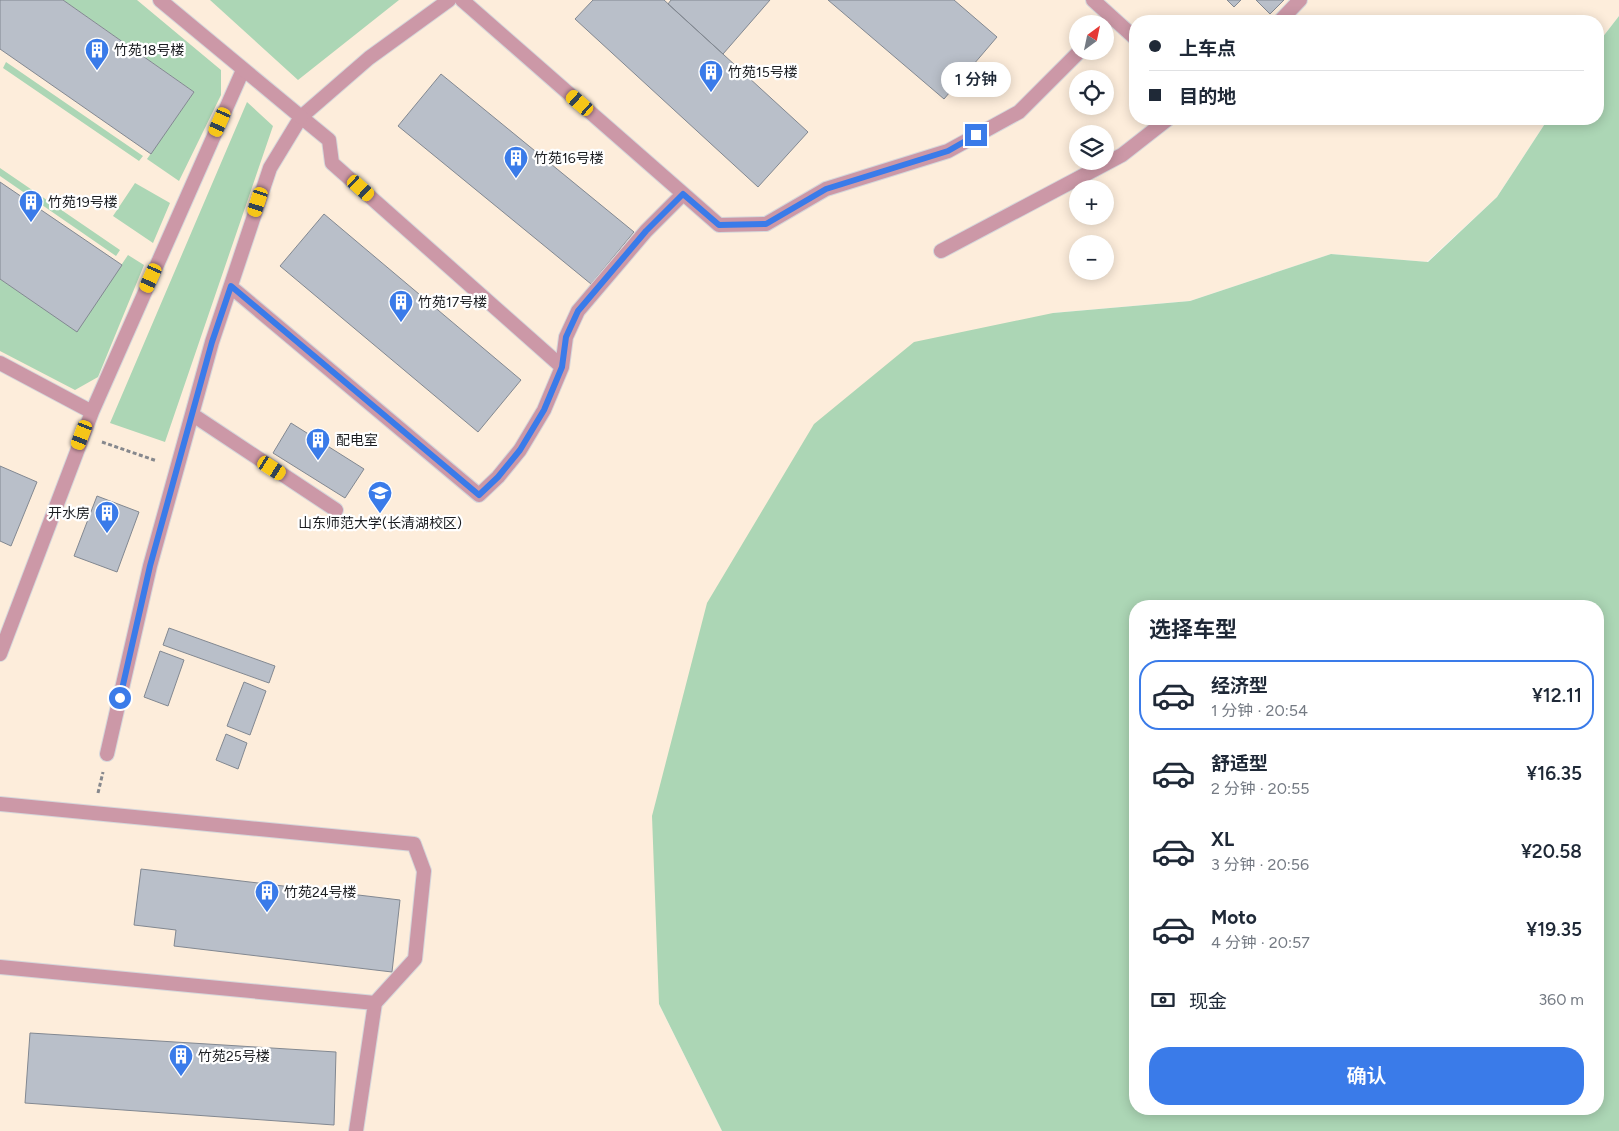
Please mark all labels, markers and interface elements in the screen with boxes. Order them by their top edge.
north arrow [1069,15,1114,60]
map controls [1069,15,1114,280]
building icon: 竹苑18号楼 [84,37,110,71]
text: 上车点 [1179,37,1236,60]
place label: 竹苑18号楼 [114,42,184,59]
building icon: 竹苑15号楼 [698,59,724,93]
callout: 1 分钟 [941,62,1011,98]
place label: 竹苑15号楼 [728,64,798,81]
text: 1 分钟 [955,70,997,89]
button: locate [1069,70,1114,115]
text: 目的地 [1179,85,1236,108]
car [563,87,596,119]
car [207,105,232,139]
route end [965,124,987,146]
button: layers [1069,125,1114,170]
building icon: 竹苑16号楼 [503,145,529,179]
place label: 竹苑16号楼 [534,150,604,167]
car [344,172,377,204]
button: + [1069,180,1114,225]
car [246,185,269,219]
building icon: 竹苑19号楼 [18,189,44,223]
place label: 竹苑19号楼 [48,194,118,211]
button: − [1069,235,1114,280]
car [138,261,163,295]
building icon: 竹苑17号楼 [388,289,414,323]
place label: 竹苑17号楼 [418,294,487,311]
car [69,418,94,452]
building icon: 配电室 [305,427,331,461]
place label: 配电室 [336,432,378,449]
car [255,454,288,482]
school or university icon: 山东师范大学(长清湖校区) [367,480,393,514]
building icon: 开水房 [94,500,120,534]
place label: 开水房 [48,505,90,522]
place label: 山东师范大学(长清湖校区) [298,515,462,532]
text: 选择车型 [1149,616,1237,643]
icon: car [1151,673,1196,718]
text: 经济型 [1211,674,1268,697]
text: ¥12.11 [1532,684,1582,707]
route start [109,687,131,709]
text: 1 分钟 · 20:54 [1211,701,1308,720]
icon: car [1151,751,1196,796]
text: 舒适型 [1211,752,1268,775]
text: ¥16.35 [1526,762,1582,785]
text: 2 分钟 · 20:55 [1211,779,1310,798]
text: XL [1211,828,1234,851]
icon: car [1151,829,1196,874]
text: ¥20.58 [1521,840,1582,863]
text: 3 分钟 · 20:56 [1211,855,1309,874]
building icon: 竹苑24号楼 [254,879,280,913]
place label: 竹苑24号楼 [284,884,357,901]
text: Moto [1211,906,1257,929]
icon: car [1151,907,1196,952]
text: ¥19.35 [1526,918,1582,941]
text: 4 分钟 · 20:57 [1211,933,1310,952]
icon: cash [1149,986,1177,1014]
text: 现金 [1189,990,1227,1013]
text: 360 m [1538,990,1584,1009]
building icon: 竹苑25号楼 [168,1043,194,1077]
button: 确认 [1149,1047,1584,1105]
place label: 竹苑25号楼 [198,1048,270,1065]

